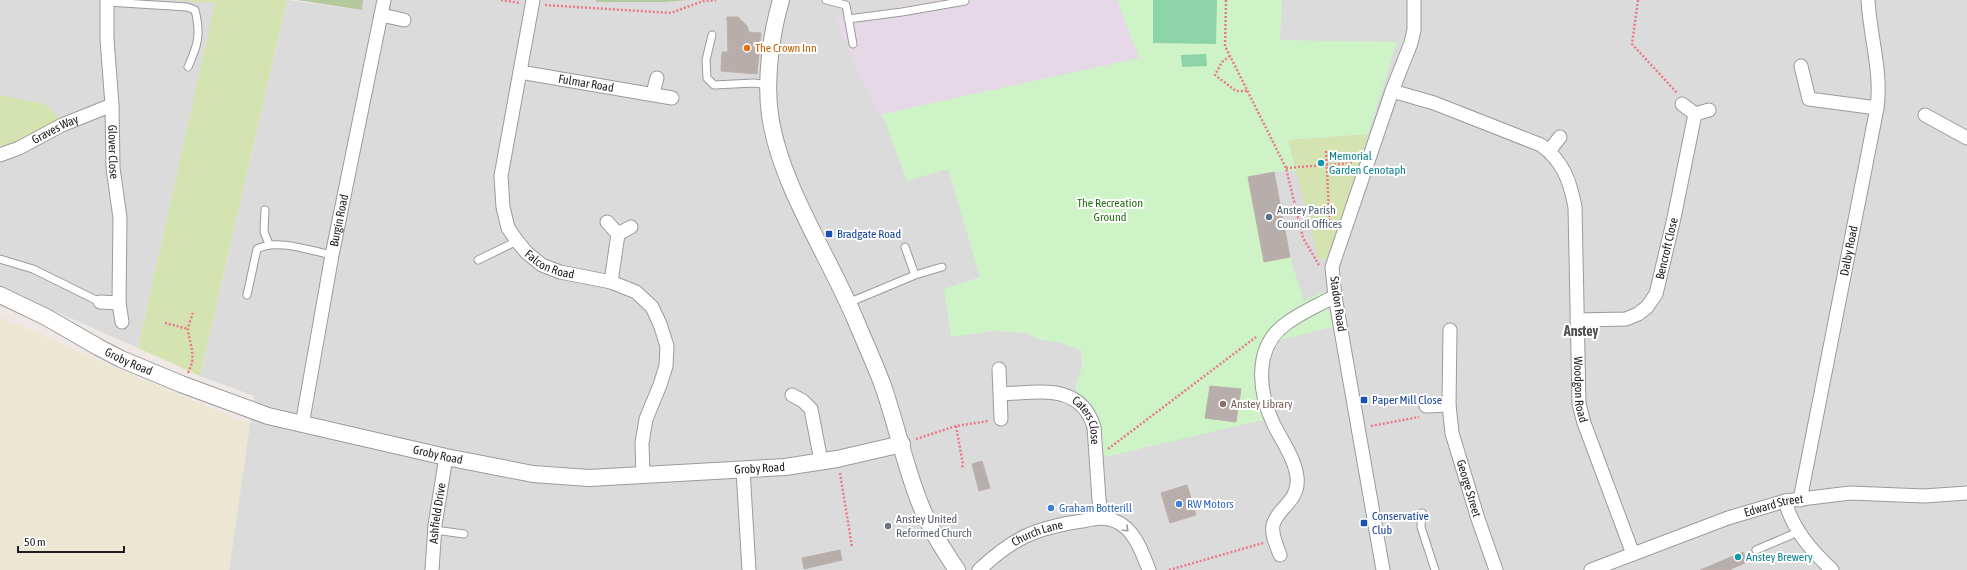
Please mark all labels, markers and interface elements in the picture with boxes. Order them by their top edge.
place label: The Crown Inn [755,41,817,55]
marker: The Crown Inn [742,43,752,53]
street label: Fulmar Road [557,72,615,95]
street label: Graves Way [29,112,81,147]
street label: Glover Close [105,125,121,180]
place label: Memorial Garden Cenotaph [1329,149,1406,177]
marker: Memorial Garden Cenotaph [1316,158,1326,168]
street label: Burgin Road [327,193,351,248]
park label: The Recreation Ground [1077,196,1143,224]
place label: Anstey Parish Council Offices [1277,203,1342,231]
marker: Anstey Parish Council Offices [1264,212,1274,222]
street label: Bencroft Close [1653,216,1681,281]
street label: Dalby Road [1837,225,1861,277]
place label: Bradgate Road [837,227,901,241]
marker: Bradgate Road [824,229,834,239]
street label: Falcon Road [522,247,575,282]
street label: Stadon Road [1327,275,1349,333]
district label: Anstey [1563,323,1598,339]
street label: Groby Road [102,345,155,378]
street label: Woodgon Road [1571,356,1591,424]
street label: Caters Close [1070,393,1102,445]
place label: Paper Mill Close [1372,393,1442,407]
marker: Paper Mill Close [1359,395,1369,405]
place label: Anstey Library [1231,397,1293,411]
marker: Anstey Library [1218,399,1228,409]
street label: Groby Road [412,443,464,467]
street label: George Street [1453,458,1484,519]
street label: Groby Road [734,460,785,477]
street label: Ashfield Drive [427,482,449,544]
street label: Edward Street [1742,492,1805,520]
place label: RW Motors [1187,497,1234,511]
marker: RW Motors [1174,499,1184,509]
place label: Graham Botterill [1059,501,1133,515]
marker: Graham Botterill [1046,503,1056,513]
place label: Conservative Club [1372,509,1429,537]
place label: Anstey United Reformed Church [896,512,972,540]
street label: Church Lane [1009,518,1064,549]
marker: Conservative Club [1359,518,1369,528]
marker: Anstey United Reformed Church [883,521,893,531]
one-way arrow [1121,524,1129,532]
scale bar [18,528,124,554]
text: 50 m [24,535,46,549]
place label: Anstey Brewery [1746,550,1813,564]
marker: Anstey Brewery [1733,552,1743,562]

